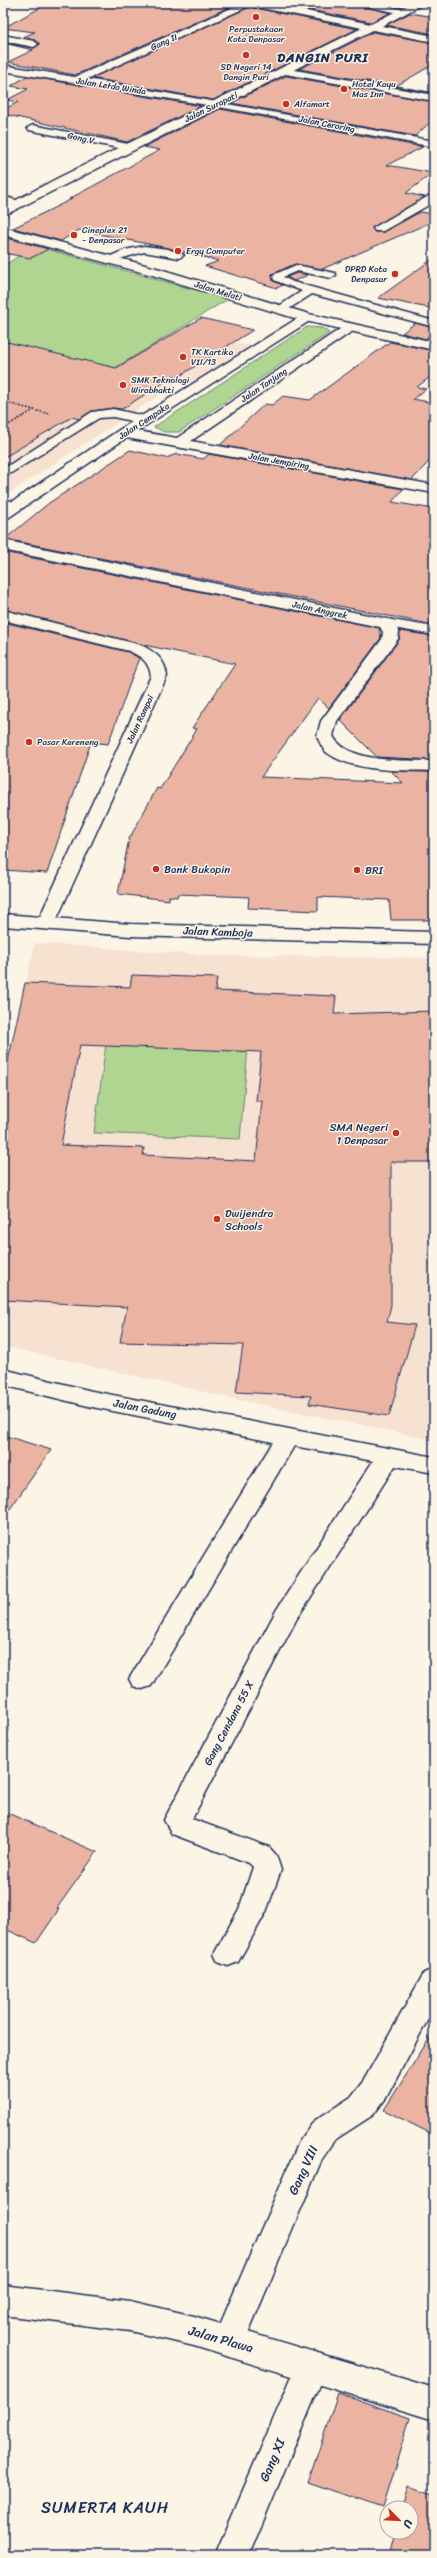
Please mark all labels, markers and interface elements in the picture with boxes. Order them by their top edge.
marker: Perpustakaan Kota Denpasar [251,12,261,22]
place label: Perpustakaan Kota Denpasar [227,21,286,47]
street label: Gang II [148,29,180,55]
district label: DANGIN PURI [277,46,370,69]
marker: SD Negeri 14 Dangin Puri [241,50,251,60]
place label: SD Negeri 14 Dangin Puri [220,59,272,85]
street label: Jalan Letda Winda [74,72,148,99]
place label: Hotel Kayu Mas Inn [352,76,396,102]
marker: Hotel Kayu Mas Inn [339,84,349,94]
street label: Jalan Surapati [181,87,241,127]
place label: Alfamart [293,96,330,112]
marker: Alfamart [281,99,291,109]
street label: Jalan Ceroring [297,111,357,137]
street label: Gang V [66,127,97,149]
place label: Cineplex 21 - Denpasar [82,222,127,248]
marker: Cineplex 21 - Denpasar [69,230,79,240]
place label: Ergy Computer [186,243,246,259]
marker: Ergy Computer [173,246,183,256]
place label: DPRD Kota Denpasar [345,261,388,287]
marker: DPRD Kota Denpasar [390,269,400,279]
street label: Jalan Melati [191,276,244,306]
place label: TK Kartika VII/13 [191,344,234,370]
marker: TK Kartika VII/13 [178,352,188,362]
street label: Jalan Tanjung [237,363,291,407]
place label: SMK Teknologi Wirabhakti [131,372,190,398]
marker: SMK Teknologi Wirabhakti [118,380,128,390]
street label: Jalan Cempaka [114,398,173,444]
street label: Jalan Jempiring [246,448,311,474]
street label: Jalan Anggrek [290,596,349,624]
street label: Jalan Rampai [121,692,158,747]
place label: Pasar Kereneng [37,734,99,750]
marker: Pasar Kereneng [24,737,34,747]
place label: Bank Bukopin [164,860,230,879]
place label: BRI [365,861,384,880]
marker: Bank Bukopin [151,864,161,874]
marker: BRI [352,865,362,875]
street label: Jalan Kamboja [182,921,254,943]
place label: SMA Negeri 1 Denpasar [329,1118,389,1150]
marker: SMA Negeri 1 Denpasar [391,1128,401,1138]
place label: Dwijendra Schools [225,1204,274,1236]
marker: Dwijendra Schools [212,1214,222,1224]
street label: Jalan Gadung [111,1393,178,1424]
street label: Gang Cendana 55 X [198,1677,260,1769]
street label: Gang VIII [281,2141,325,2199]
street label: Jalan Plawa [185,2318,257,2359]
street label: Gang XI [253,2434,292,2485]
district label: SUMERTA KAUH [41,2493,169,2522]
north arrow [379,2500,419,2540]
text: U [397,2517,418,2532]

